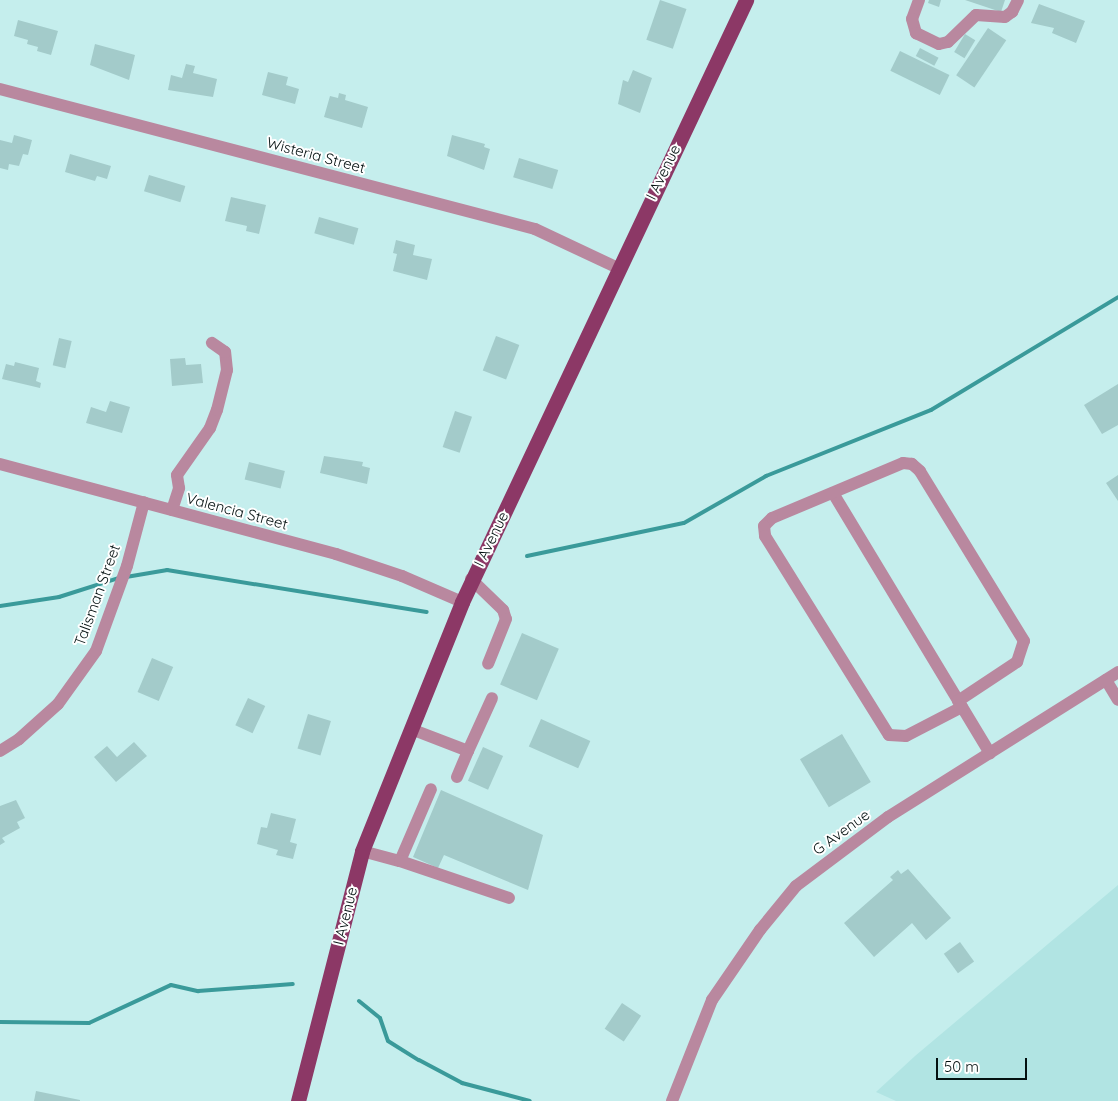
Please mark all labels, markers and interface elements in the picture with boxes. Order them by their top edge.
street label: Wisteria Street [265,133,367,177]
street label: I Avenue [642,141,684,203]
street label: Valencia Street [184,489,290,533]
street label: I Avenue [470,508,512,570]
street label: Talisman Street [70,542,124,648]
street label: G Avenue [809,805,873,859]
street label: I Avenue [329,885,361,947]
scale bar [938,1048,1029,1080]
text: 50 m [944,1057,979,1076]

